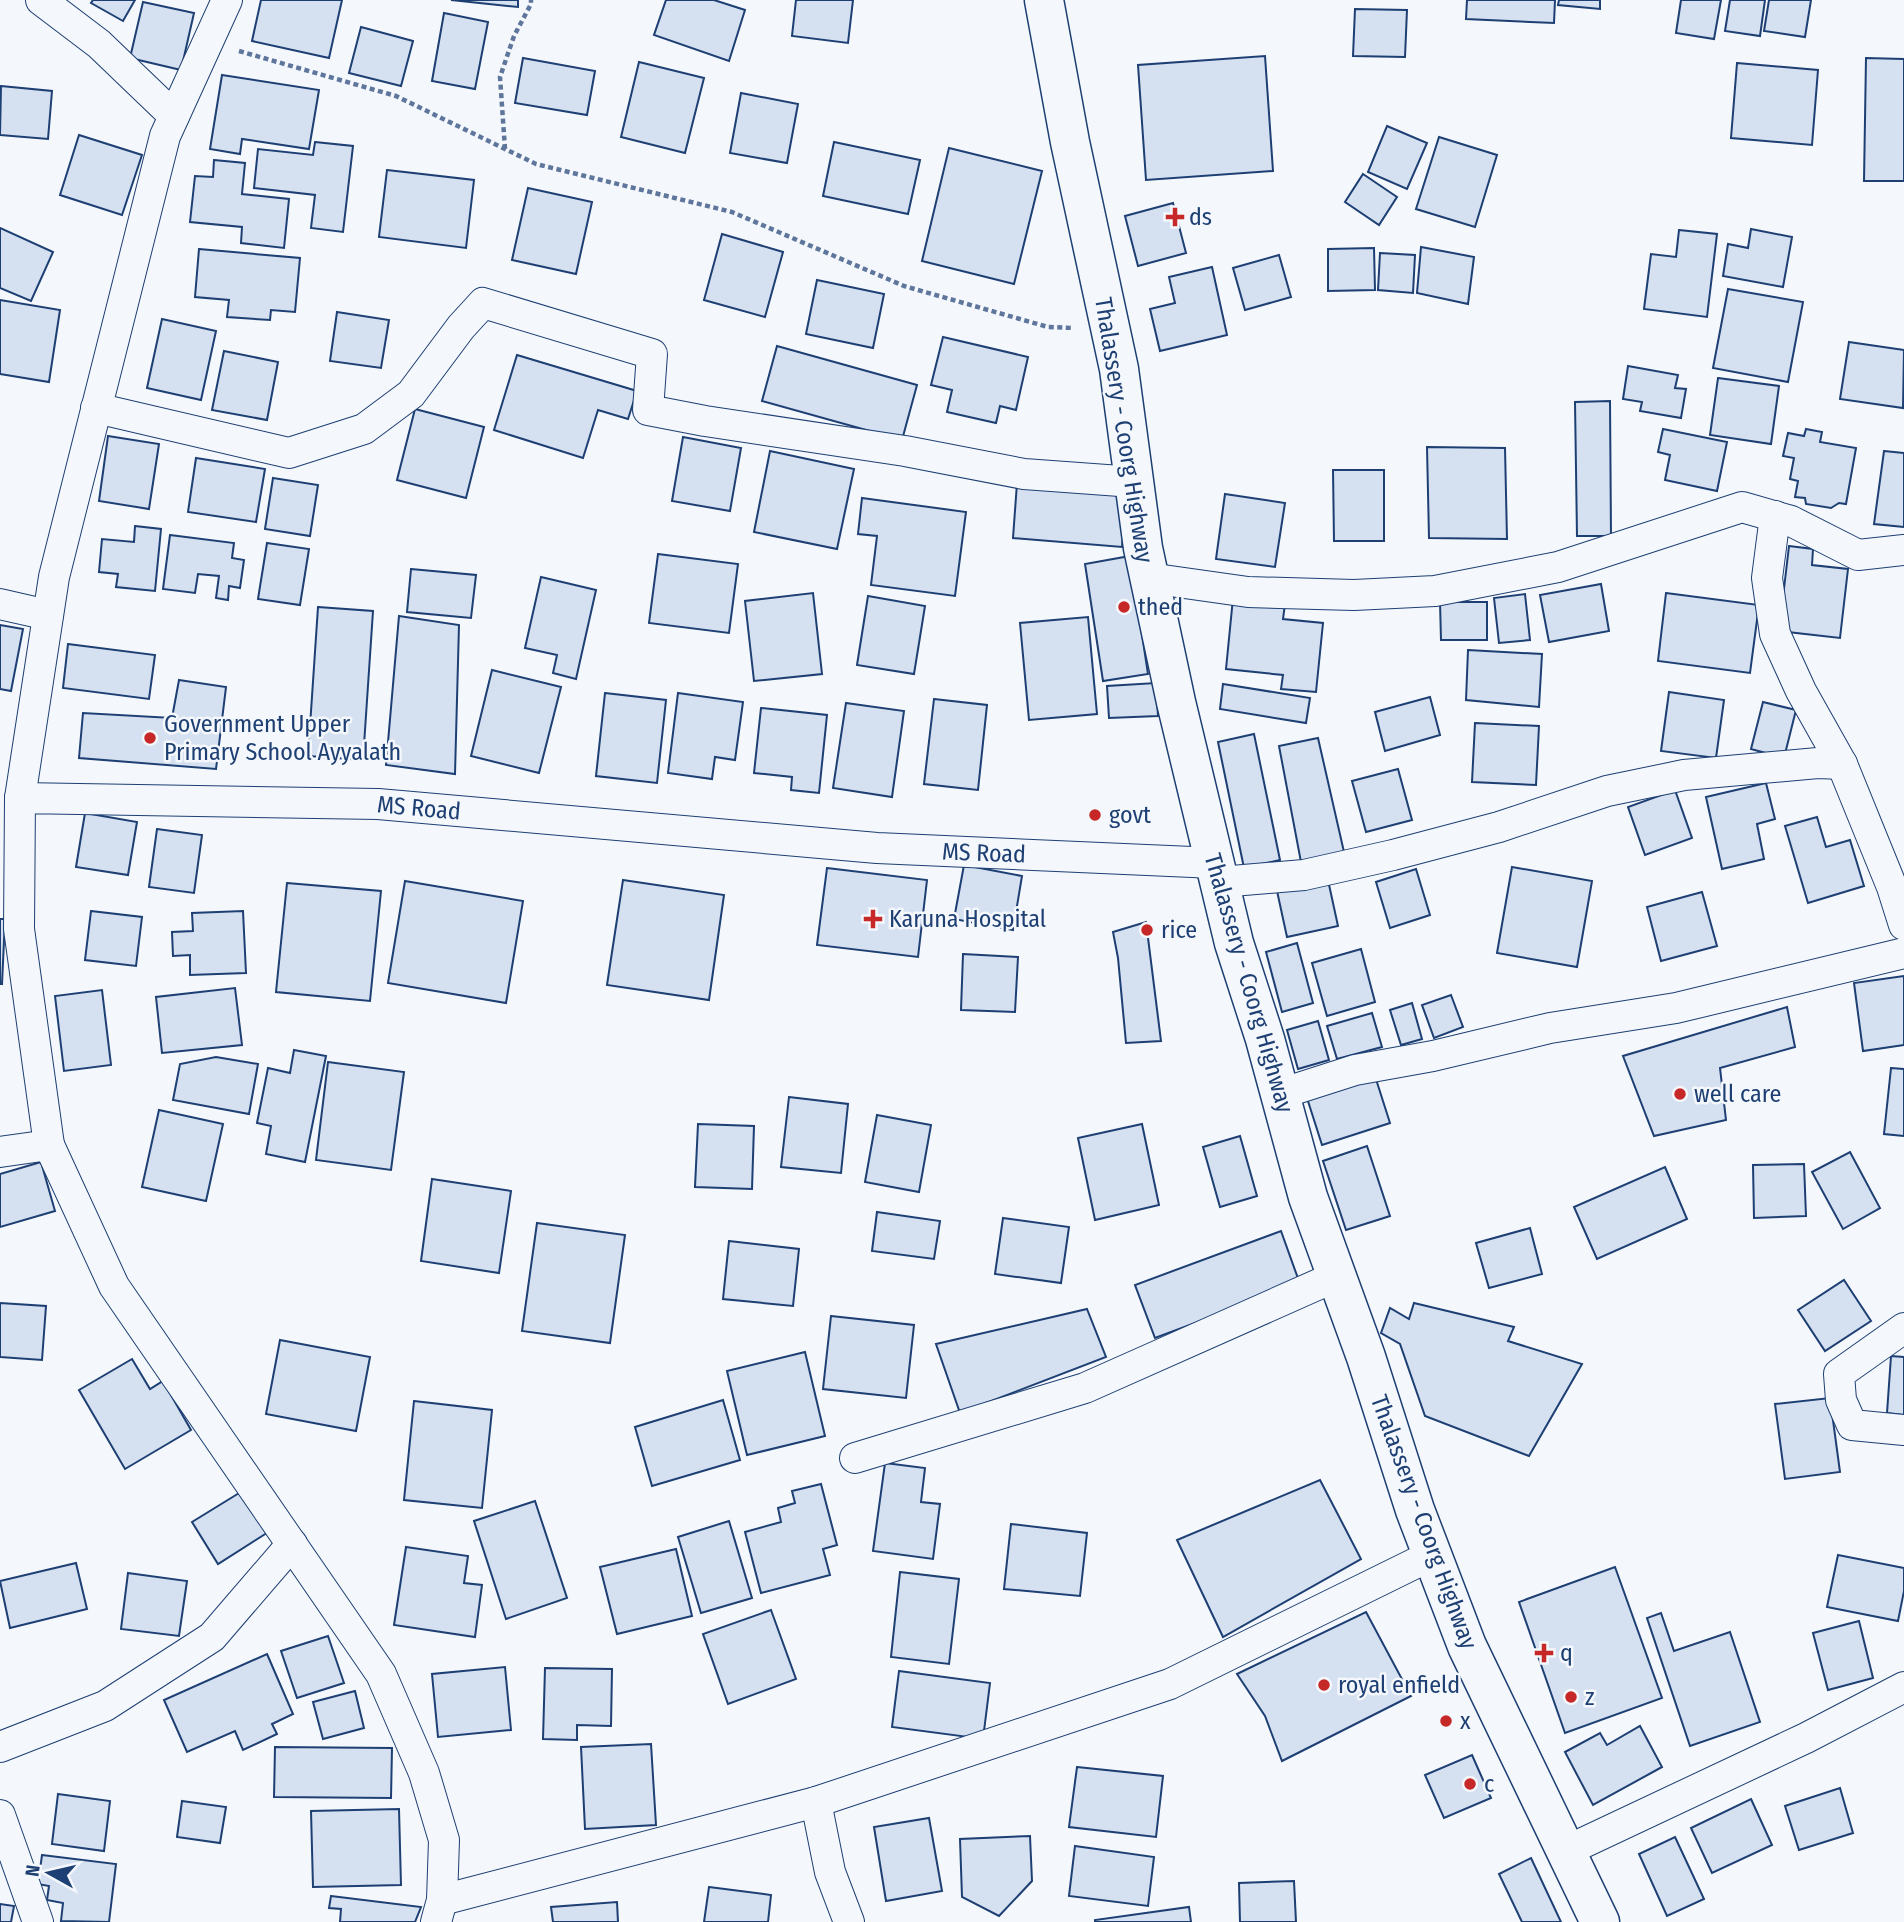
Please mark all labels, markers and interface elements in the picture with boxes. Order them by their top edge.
place label: ds [1189,203,1212,231]
marker: ds [1167,209,1183,225]
street label: Thalassery - Coorg Highway [1089,295,1159,565]
place label: thed [1138,593,1183,621]
marker: thed [1116,599,1132,615]
place label: Government Upper Primary School Ayyalath [164,710,401,766]
marker: Government Upper Primary School Ayyalath [142,730,158,746]
street label: MS Road [376,790,462,826]
place label: govt [1109,801,1151,829]
marker: govt [1087,807,1103,823]
street label: MS Road [942,838,1026,868]
street label: Thalassery - Coorg Highway [1199,850,1300,1116]
place label: Karuna Hospital [889,905,1046,933]
marker: Karuna Hospital [863,909,883,929]
place label: rice [1161,916,1197,944]
marker: rice [1139,922,1155,938]
place label: well care [1694,1080,1781,1108]
marker: well care [1672,1086,1688,1102]
street label: Thalassery - Coorg Highway [1365,1391,1483,1653]
place label: q [1560,1639,1573,1667]
marker: q [1534,1643,1554,1663]
place label: royal enfield [1338,1671,1460,1699]
marker: royal enfield [1316,1677,1332,1693]
place label: z [1585,1683,1594,1711]
marker: z [1563,1689,1579,1705]
place label: x [1460,1707,1471,1735]
marker: x [1438,1713,1454,1729]
place label: c [1484,1770,1494,1798]
marker: c [1462,1776,1478,1792]
north arrow [14,1838,84,1908]
text: N [20,1863,45,1878]

